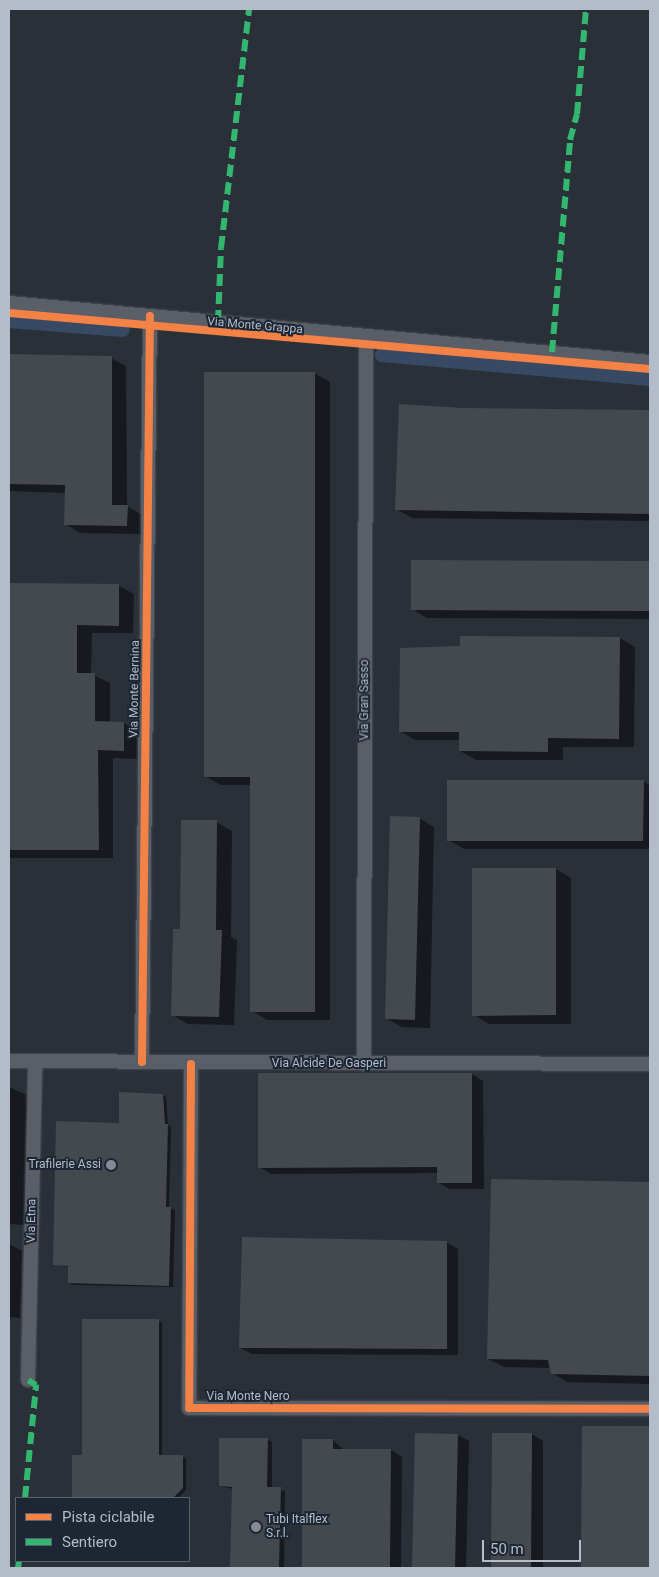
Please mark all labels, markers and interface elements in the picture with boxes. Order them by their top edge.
street label: Via Monte Grappa [207,315,303,337]
street label: Via Monte Bernina [127,640,143,738]
street label: Via Gran Sasso [358,659,372,741]
street label: Via Alcide De Gasperi [272,1057,386,1071]
place label: Trafilerie Assi [29,1158,101,1172]
marker: Trafilerie Assi [105,1159,117,1171]
street label: Via Etna [24,1199,40,1243]
street label: Via Monte Nero [207,1390,289,1404]
legend [15,1497,190,1562]
text: Pista ciclabile [62,1508,154,1526]
place label: Tubi Italflex S.r.l. [266,1513,328,1541]
marker: Tubi Italflex S.r.l. [250,1521,262,1533]
scale bar [484,1530,583,1562]
text: Sentiero [62,1533,117,1551]
text: 50 m [490,1540,524,1558]

